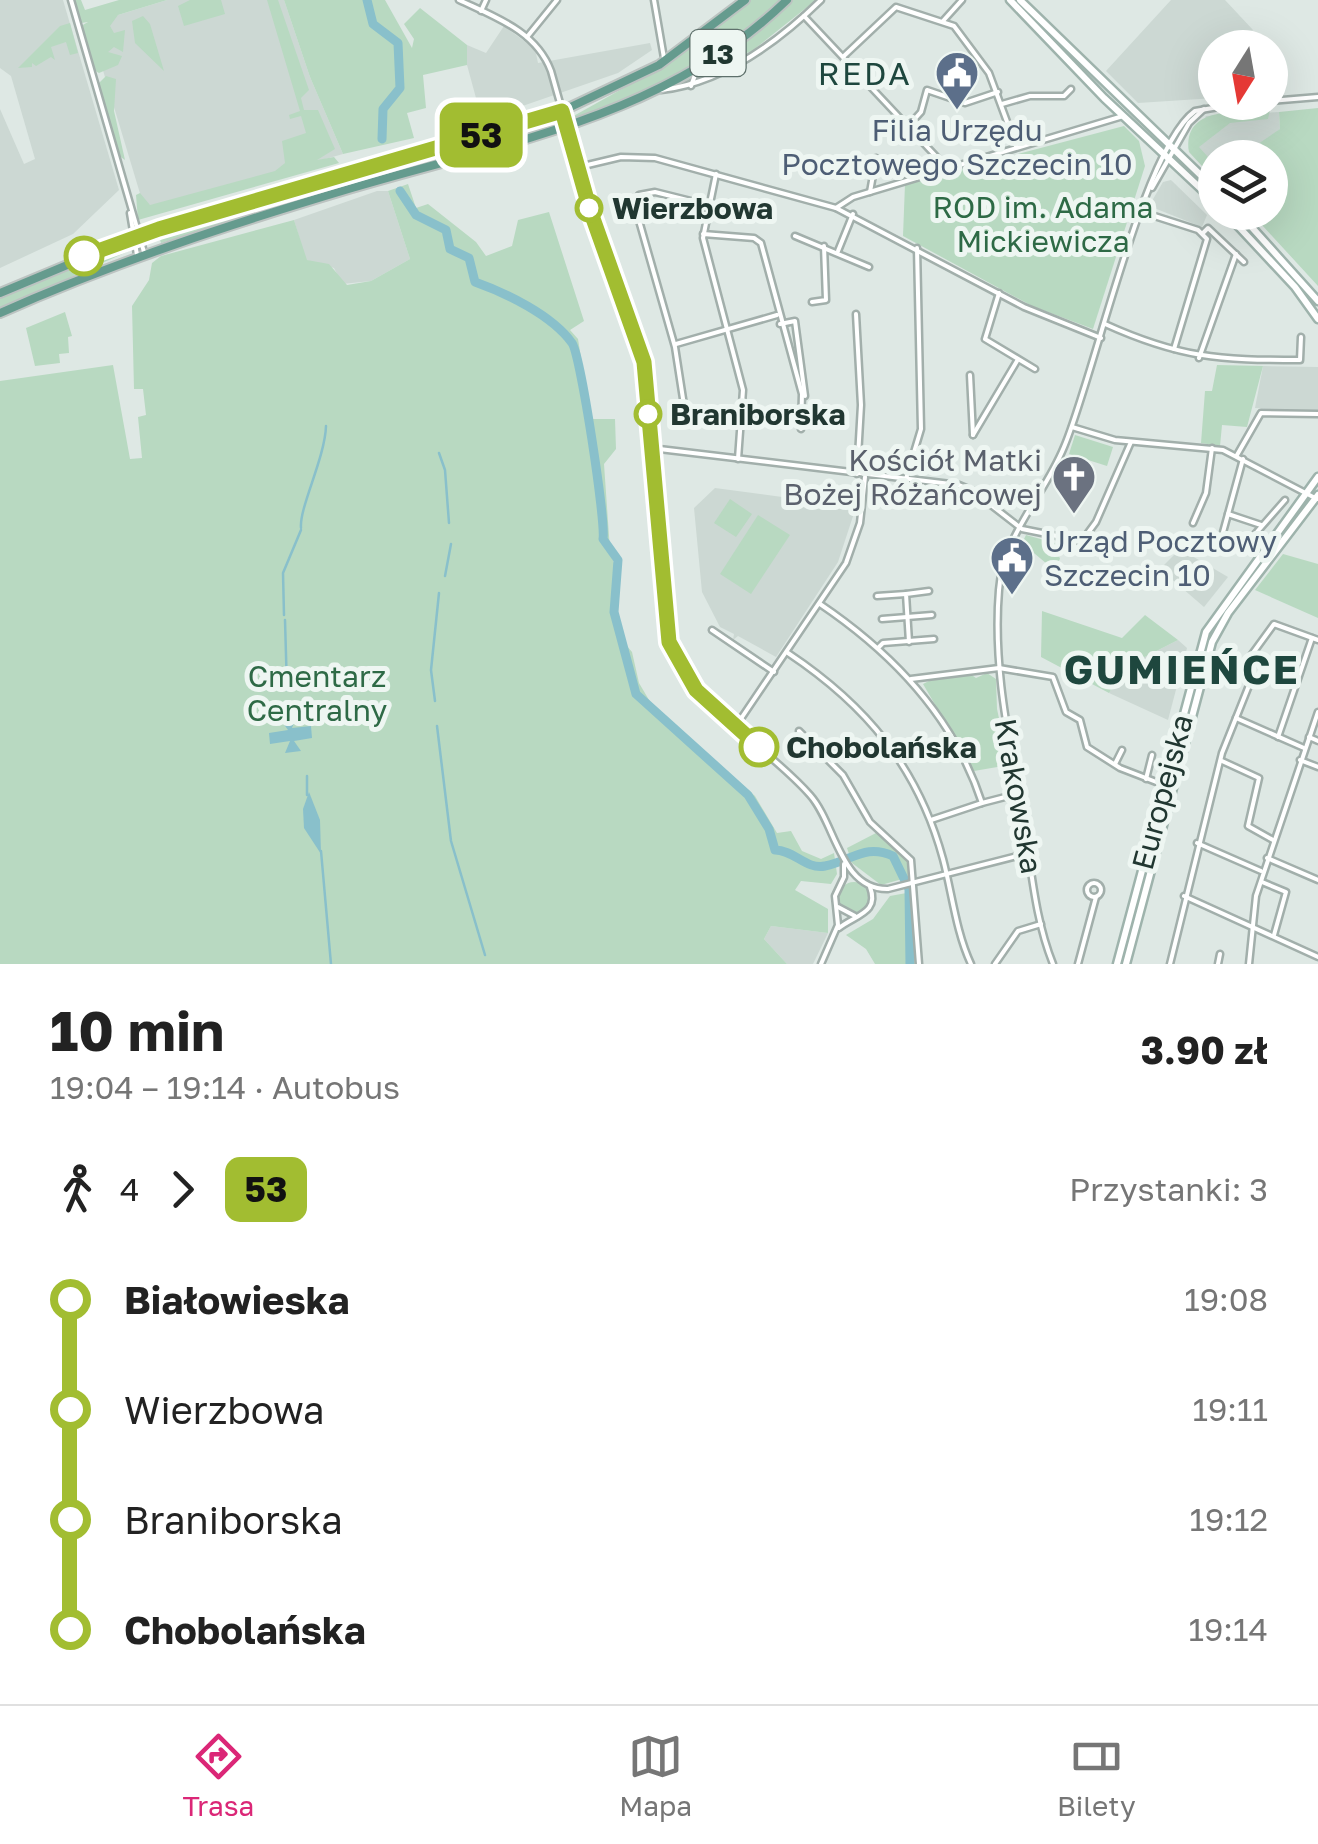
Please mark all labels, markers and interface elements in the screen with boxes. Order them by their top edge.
road number: 13 [690,30,746,76]
north arrow [1198,30,1288,120]
map controls [1198,30,1288,230]
public building icon: Filia Urzędu Pocztowego Szczecin 10 [934,50,980,111]
district label: REDA [818,54,912,92]
line badge: 53 [436,102,526,168]
place label: Filia Urzędu Pocztowego Szczecin 10 [781,112,1133,182]
text: 53 [460,114,502,156]
button: layers [1198,140,1288,230]
park label: ROD im. Adama Mickiewicza [933,189,1153,259]
place label: Wierzbowa [612,190,773,226]
marker: Wierzbowa [576,195,602,221]
unlabelled marker [65,237,103,275]
place label: Braniborska [670,396,846,432]
marker: Braniborska [635,401,661,427]
place label: Kościół Matki Bożej Różańcowej [783,442,1042,512]
church icon: Kościół Matki Bożej Różańcowej [1051,454,1097,515]
place label: Urząd Pocztowy Szczecin 10 [1044,523,1277,593]
public building icon: Urząd Pocztowy Szczecin 10 [989,535,1035,596]
district label: GUMIEŃCE [1064,645,1300,693]
park label: Cmentarz Centralny [247,658,387,728]
street label: Europejska [1124,710,1200,874]
street label: Krakowska [988,716,1050,876]
marker: Chobolańska [740,728,778,766]
place label: Chobolańska [786,729,977,765]
text: 10 min [50,997,224,1063]
text: 3.90 zł [1141,1027,1268,1072]
text: 19:04 – 19:14 · Autobus [50,1068,400,1106]
icon: walk [50,1162,105,1217]
icon: forward [155,1162,210,1217]
text: 53 [245,1168,287,1210]
text: 4 [120,1170,140,1208]
text: Przystanki: 3 [1069,1170,1268,1208]
text: Białowieska [124,1277,349,1322]
text: 19:08 [1184,1280,1268,1318]
text: Wierzbowa [124,1387,325,1432]
text: 19:11 [1192,1390,1268,1428]
text: Braniborska [124,1497,343,1542]
text: 19:12 [1189,1500,1268,1538]
text: Chobolańska [124,1607,366,1652]
text: 19:14 [1188,1610,1268,1648]
tab: Trasa [182,1729,254,1822]
tab: Mapa [619,1729,692,1822]
tab: Bilety [1057,1729,1136,1822]

